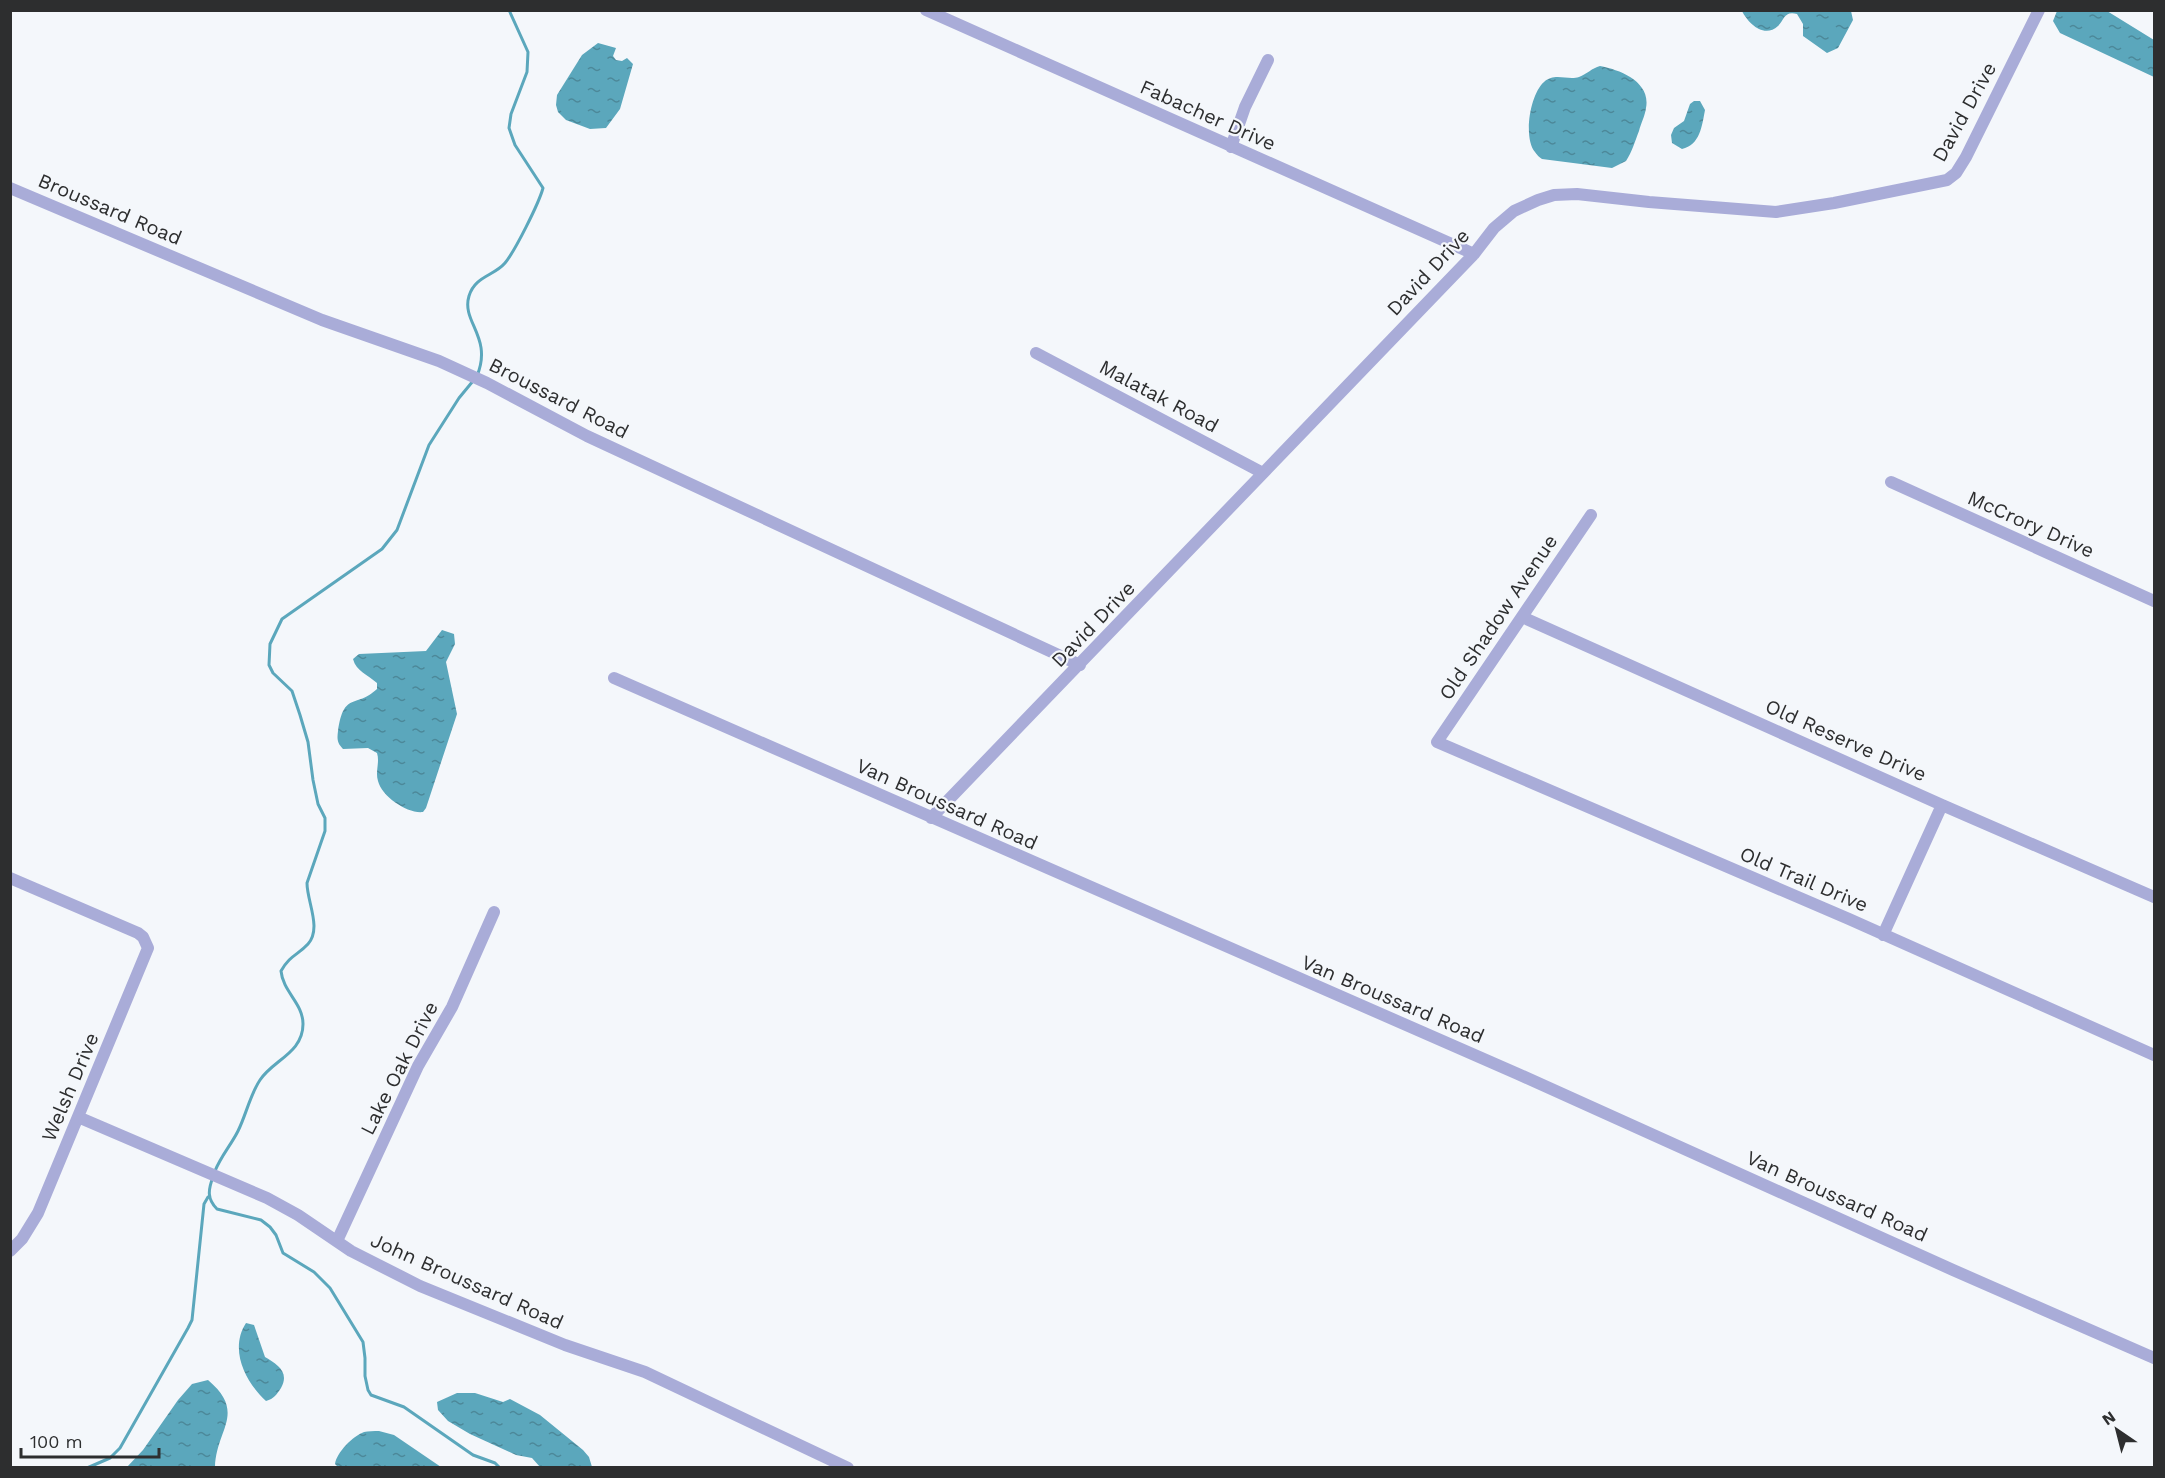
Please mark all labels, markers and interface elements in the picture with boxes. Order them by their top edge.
street label: David Drive [1927,58,2001,166]
street label: Fabacher Drive [1137,74,1279,156]
street label: Broussard Road [35,168,185,250]
street label: David Drive [1382,224,1474,320]
street label: Broussard Road [485,352,633,444]
street label: Malatak Road [1095,355,1223,437]
street label: McCrory Drive [1964,485,2098,563]
street label: Old Shadow Avenue [1434,530,1562,704]
street label: David Drive [1046,576,1140,672]
street label: Old Reserve Drive [1762,694,1930,786]
street label: Van Broussard Road [853,753,1041,855]
street label: Old Trail Drive [1736,841,1872,917]
street label: Van Broussard Road [1298,950,1488,1048]
street label: Lake Oak Drive [355,997,443,1139]
street label: Welsh Drive [36,1029,104,1145]
street label: Van Broussard Road [1743,1145,1931,1247]
street label: John Broussard Road [367,1228,567,1334]
north arrow [2087,1400,2147,1460]
text: N [2098,1407,2119,1429]
scale bar [21,1421,159,1459]
text: 100 m [30,1431,83,1452]

